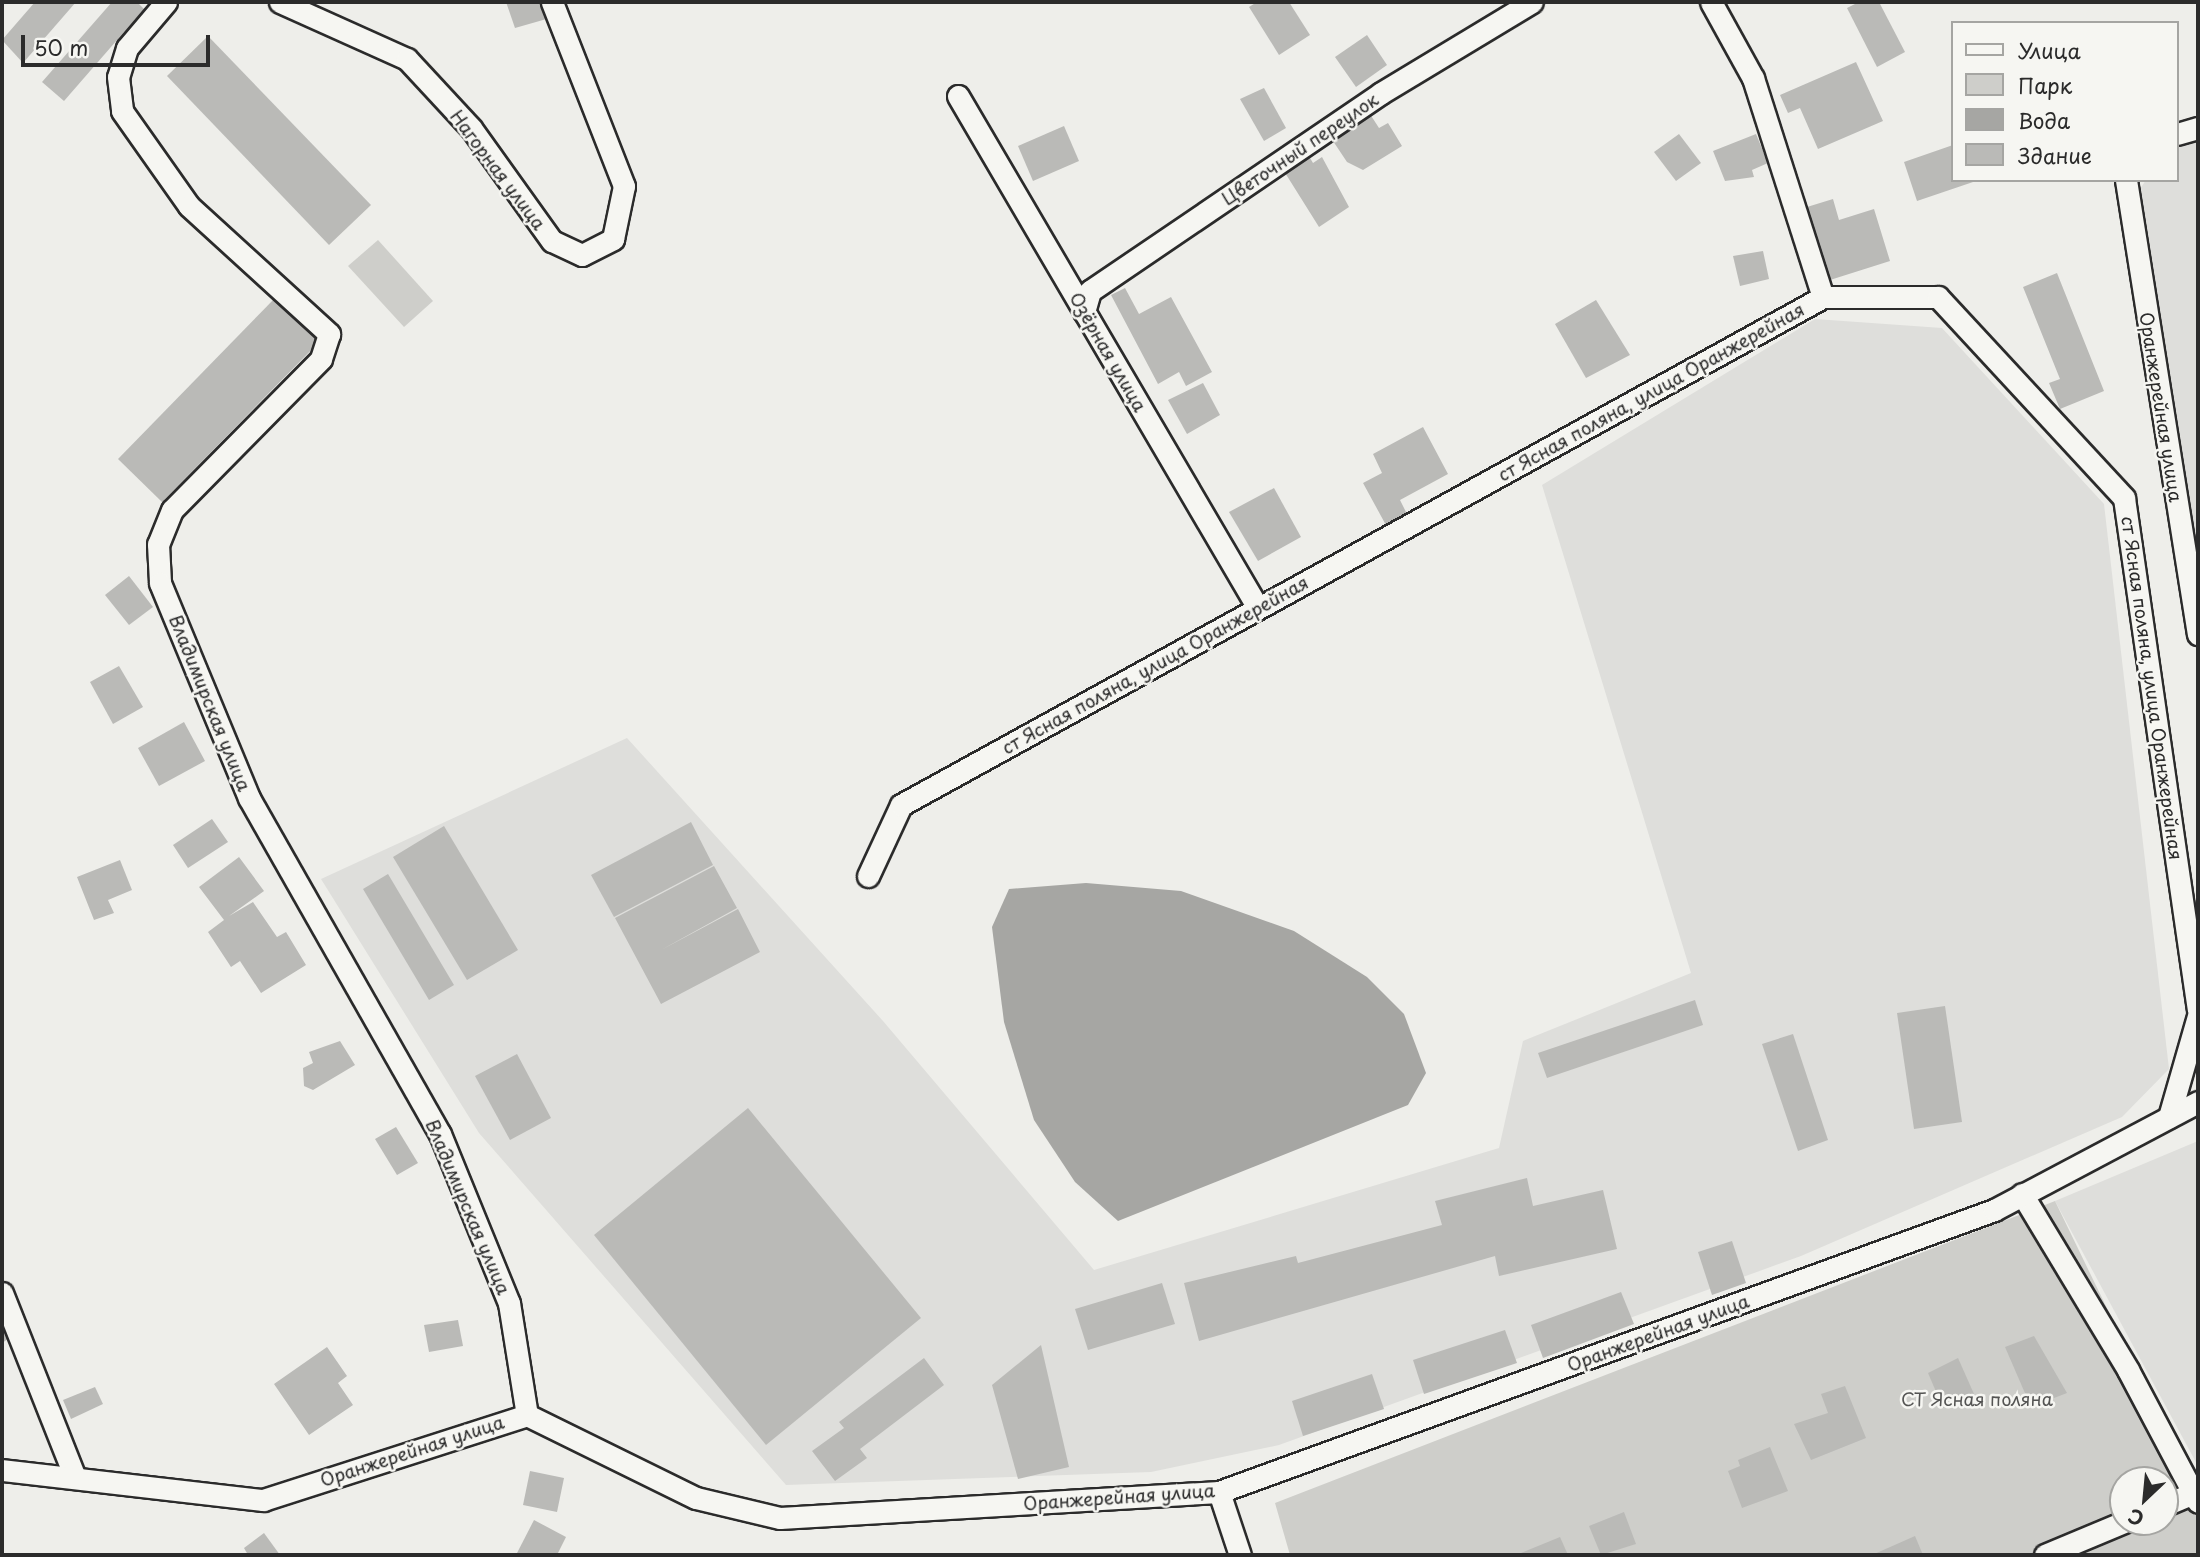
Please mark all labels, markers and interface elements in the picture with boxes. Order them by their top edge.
scale bar [24,21,214,65]
legend [1952,21,2179,182]
text: 50 m [34,31,88,63]
text: Улица [2018,34,2081,66]
text: Парк [2018,69,2072,101]
street label: Цветочный переулок [1218,89,1382,209]
text: Вода [2018,104,2070,136]
street label: Нагорная улица [446,106,550,234]
text: Здание [2018,139,2092,171]
street label: Озёрная улица [1065,288,1151,416]
street label: ст Ясная поляна, улица Оранжерейная [1493,298,1809,486]
street label: Оранжерейная улица [2135,310,2187,504]
street label: ст Ясная поляна, улица Оранжерейная [2117,513,2187,863]
street label: ст Ясная поляна, улица Оранжерейная [997,571,1313,759]
street label: Владимирская улица [165,611,255,795]
street label: Владимирская улица [421,1116,515,1298]
street label: Оранжерейная улица [1564,1290,1752,1376]
park label: СТ Ясная поляна [1900,1388,2054,1410]
street label: Оранжерейная улица [317,1411,507,1491]
north arrow [2109,1466,2179,1536]
street label: Оранжерейная улица [1022,1479,1216,1515]
text: С [2123,1502,2148,1534]

